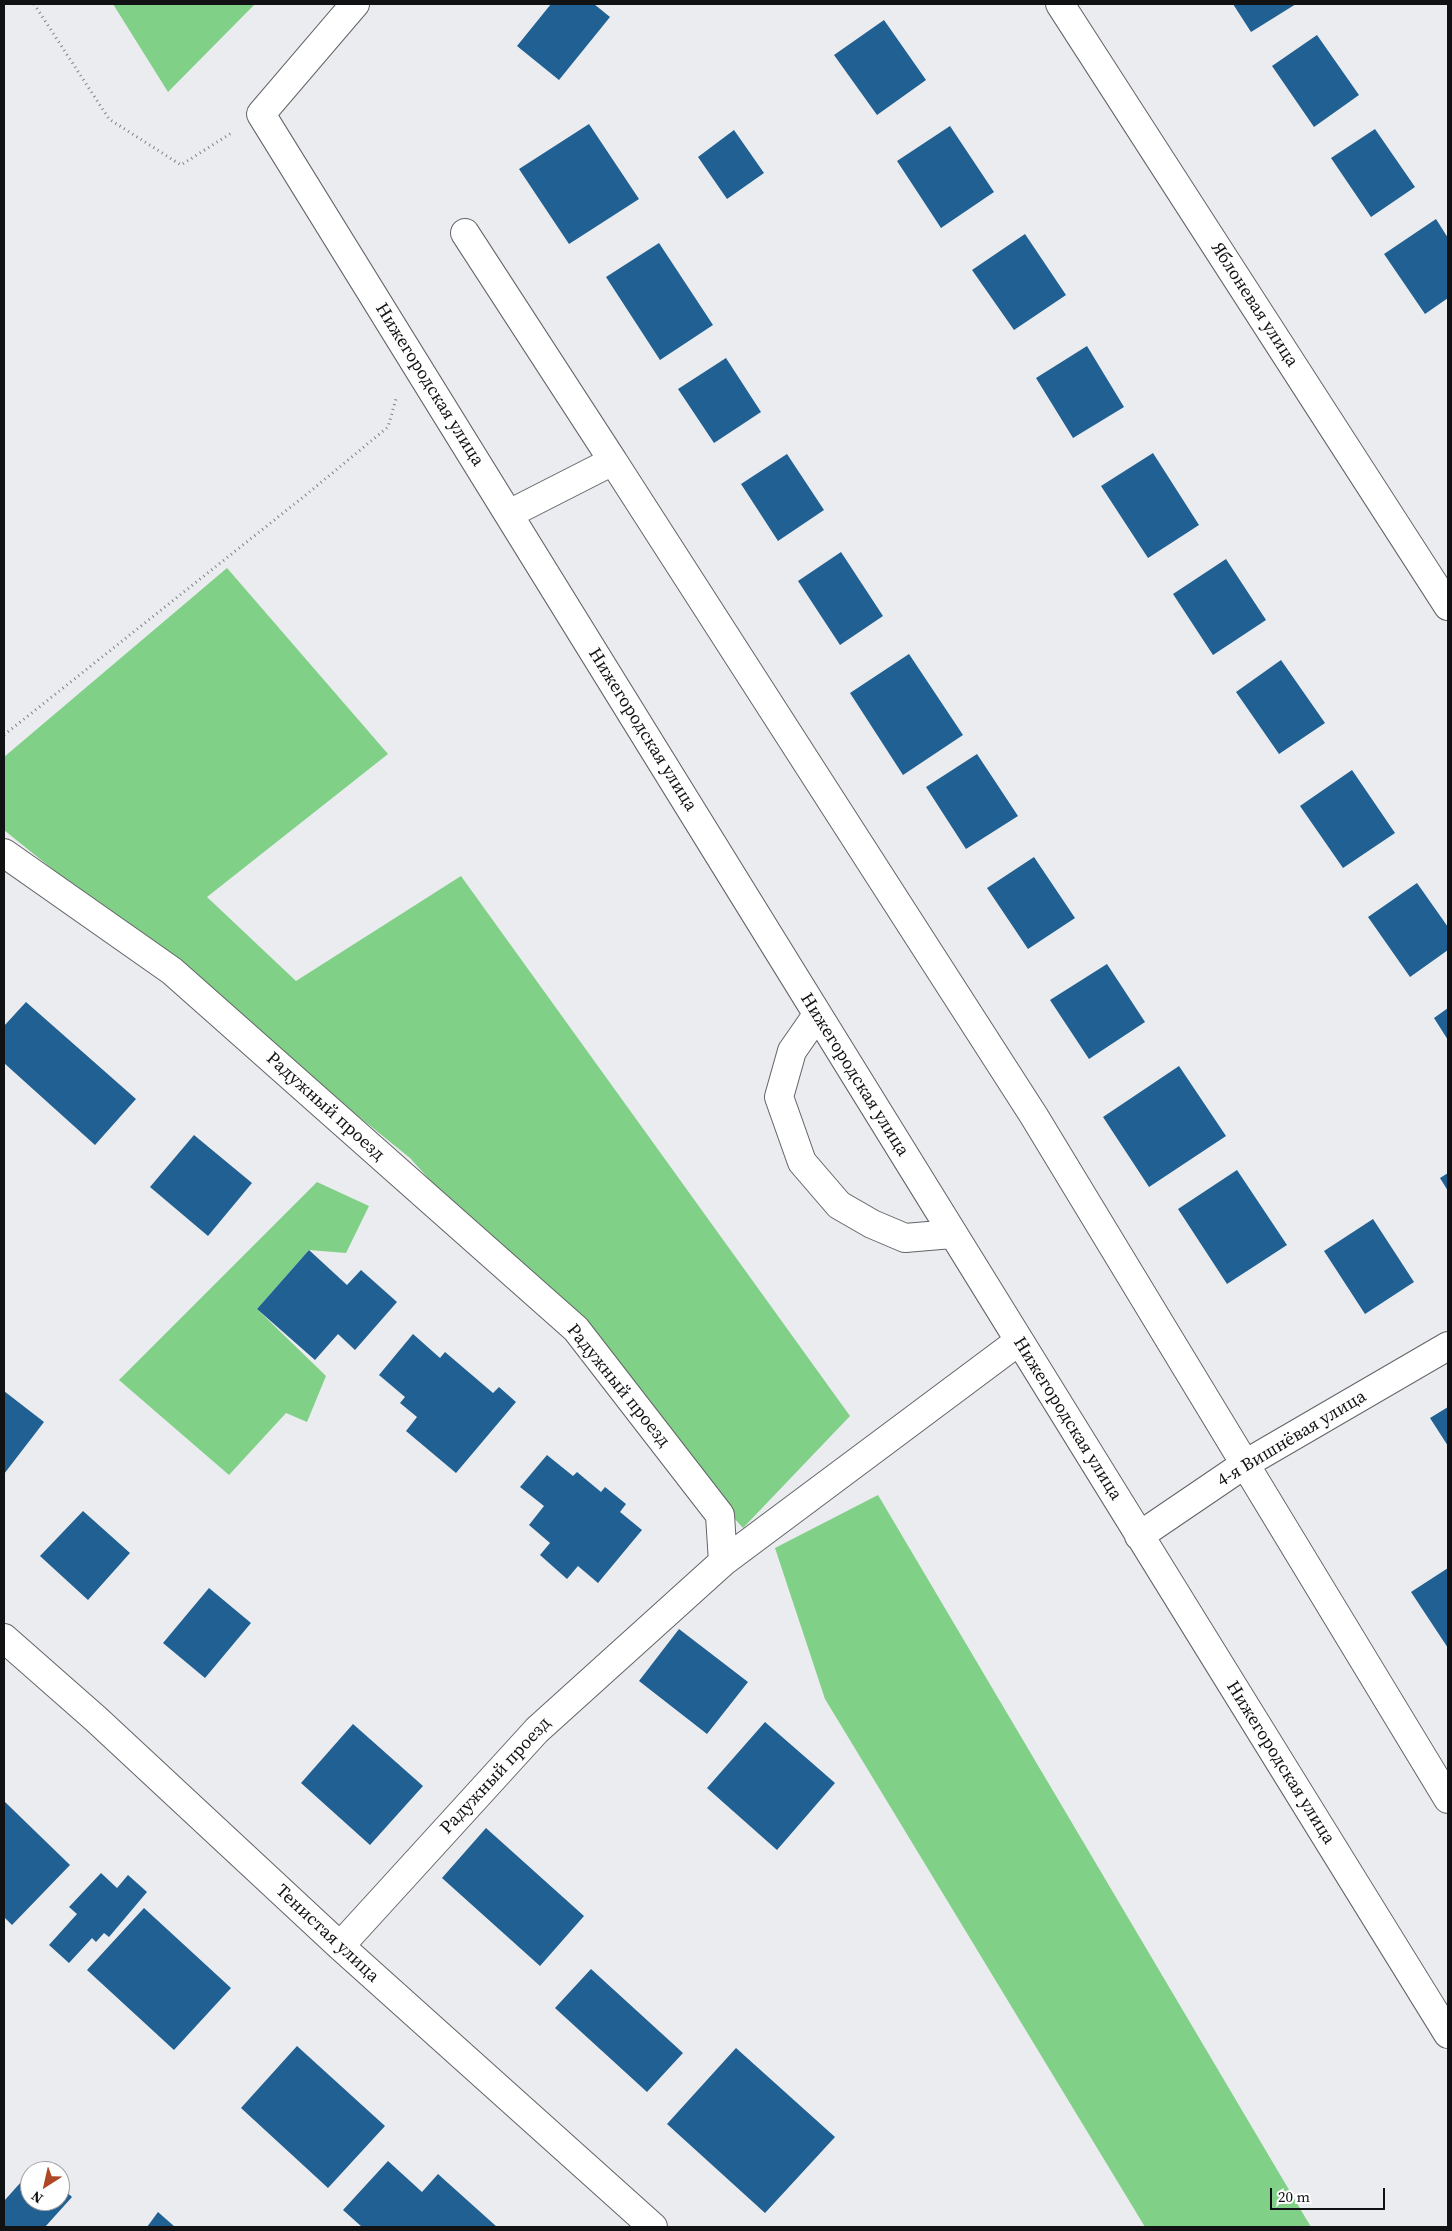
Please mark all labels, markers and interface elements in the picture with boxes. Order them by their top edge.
street label: Яблоневая улица [1206,239,1302,371]
street label: Нижегородская улица [370,299,488,471]
street label: Нижегородская улица [583,644,701,816]
street label: Нижегородская улица [795,989,913,1161]
street label: Радужный проезд [261,1048,389,1166]
street label: Радужный проезд [562,1320,674,1452]
street label: Нижегородская улица [1008,1333,1126,1505]
street label: 4-я Вишнёвая улица [1214,1386,1370,1492]
street label: Нижегородская улица [1221,1677,1339,1849]
street label: Радужный проезд [436,1713,556,1839]
street label: Тенистая улица [271,1881,383,1987]
north arrow [20,2161,70,2211]
scale bar [1272,2178,1387,2210]
text: N [27,2186,47,2209]
text: 20 m [1278,2186,1310,2207]

